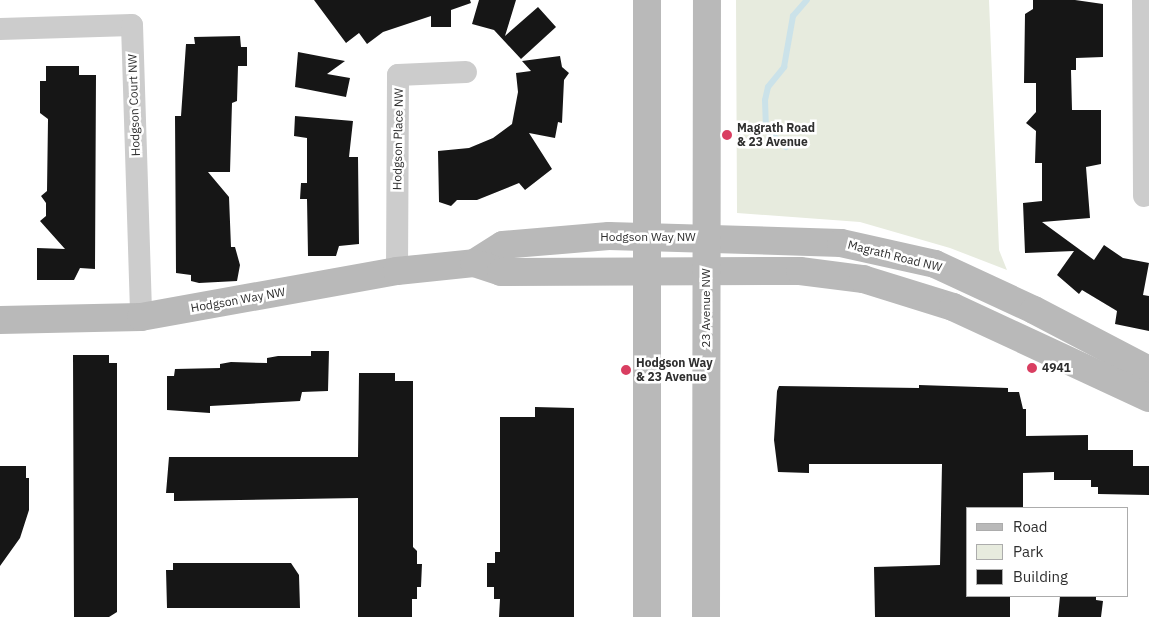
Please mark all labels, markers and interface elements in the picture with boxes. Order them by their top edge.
street label: Hodgson Court NW [125,54,143,156]
street label: Hodgson Place NW [390,88,406,190]
place label: Magrath Road & 23 Avenue [737,121,815,149]
marker: Magrath Road & 23 Avenue [721,129,733,141]
street label: Hodgson Way NW [600,230,696,244]
street label: Magrath Road NW [846,237,944,275]
street label: 23 Avenue NW [699,268,713,348]
street label: Hodgson Way NW [190,285,286,315]
place label: Hodgson Way & 23 Avenue [636,356,713,384]
place label: 4941 [1042,361,1071,375]
marker: 4941 [1026,362,1038,374]
marker: Hodgson Way & 23 Avenue [620,364,632,376]
legend [966,507,1129,597]
text: Road [1013,517,1048,536]
text: Park [1013,542,1043,561]
text: Building [1013,567,1068,586]

